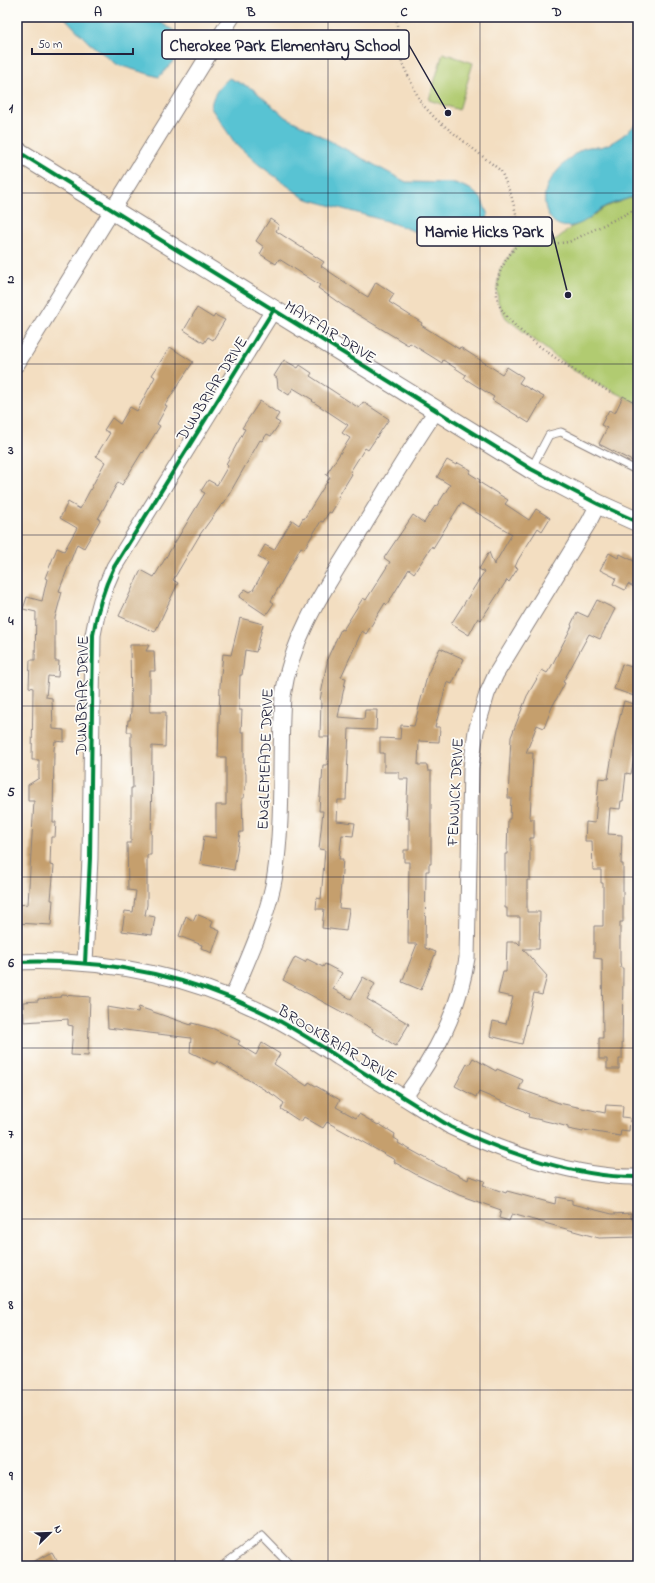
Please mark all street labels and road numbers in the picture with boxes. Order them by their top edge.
street label: MAYFAIR DRIVE [279,295,381,371]
street label: DUNBRIAR DRIVE [170,332,254,447]
street label: DUNBRIAR DRIVE [70,635,96,756]
street label: ENGLEMEADE DRIVE [252,688,280,830]
street label: FENWICK DRIVE [441,737,471,848]
street label: BROOKBRIAR DRIVE [272,999,401,1090]

